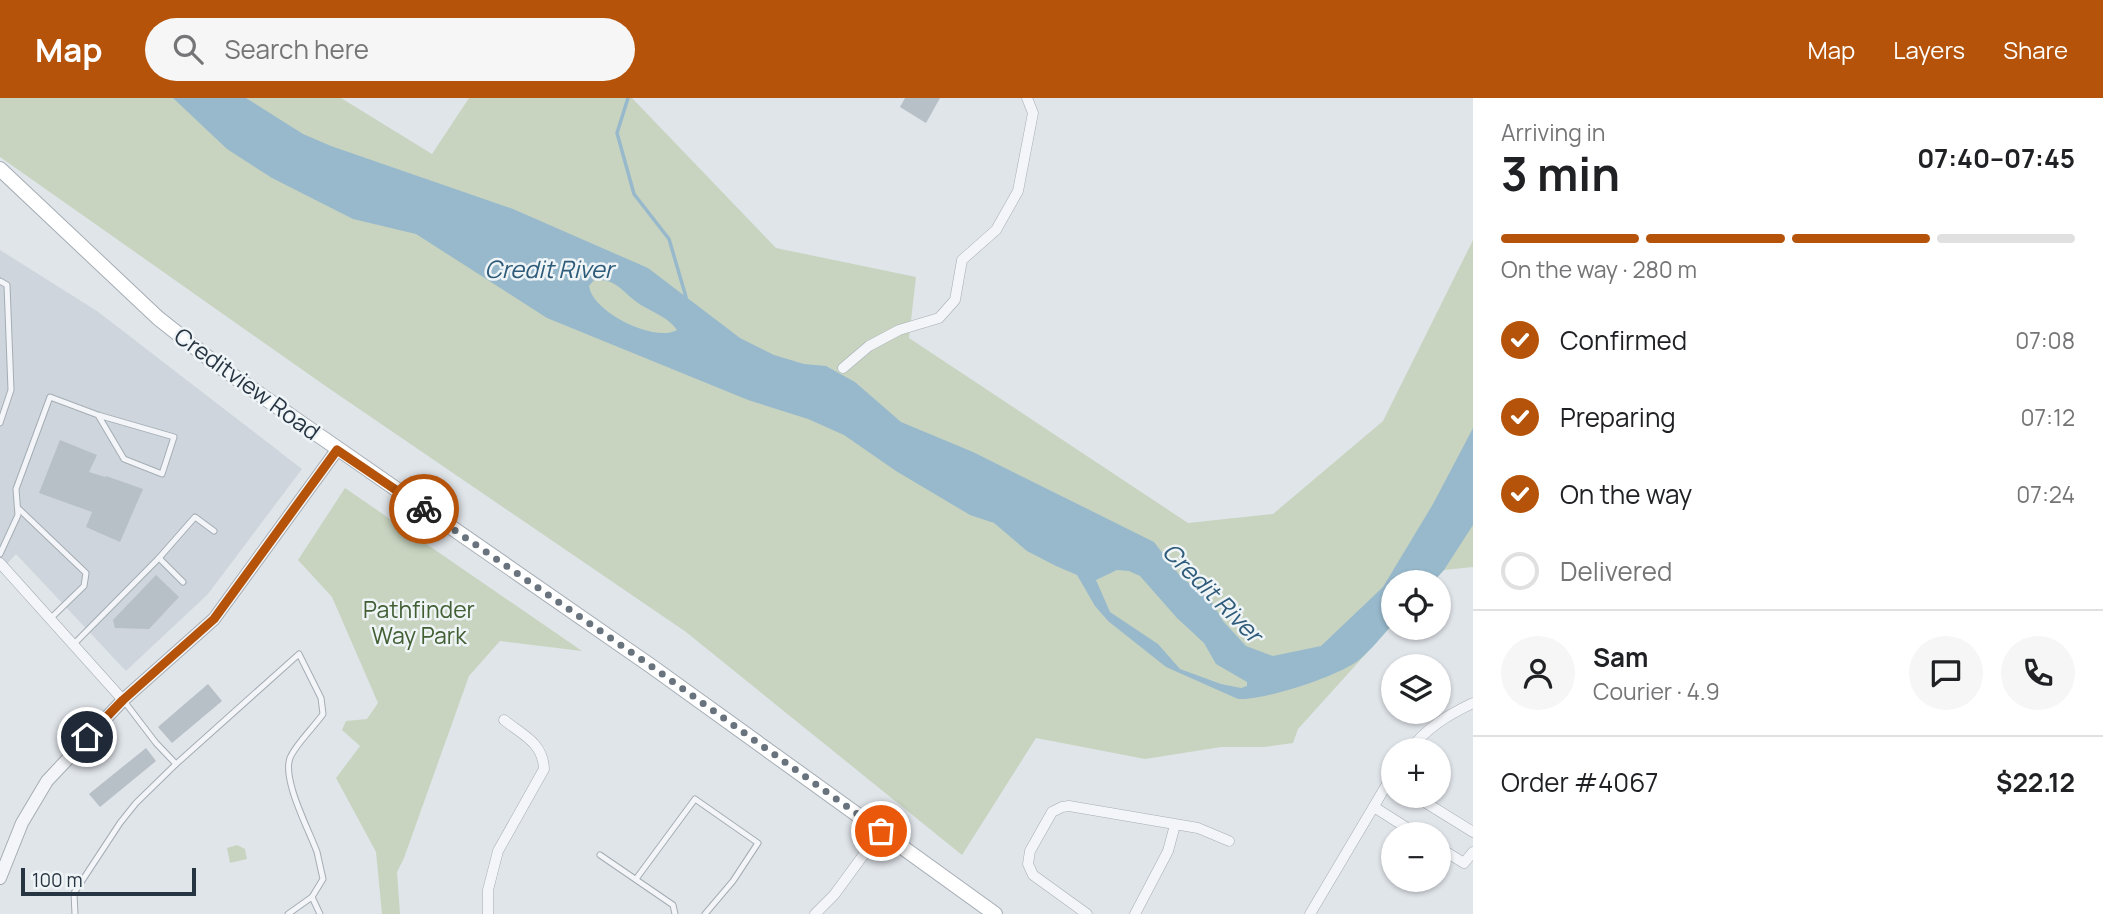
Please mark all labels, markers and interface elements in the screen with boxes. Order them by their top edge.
search box [145,18,635,81]
text: Map [35,27,103,72]
icon: search [169,30,207,68]
text: Search here [225,31,369,67]
text: Map [1808,33,1855,66]
text: Layers [1893,33,1965,66]
text: Share [2003,33,2068,66]
text: Arriving in [1501,116,1606,148]
text: 07:40–07:45 [1917,140,2075,176]
text: 3 min [1501,142,1620,205]
water label: Credit River [485,252,617,285]
text: On the way · 280 m [1501,253,1697,285]
street label: Creditview Road [168,319,327,447]
icon: check [1501,321,1539,359]
text: Confirmed [1560,322,1687,358]
text: 07:08 [2015,324,2075,356]
icon: check [1501,398,1539,436]
text: Preparing [1560,399,1676,435]
text: 07:12 [2020,401,2075,433]
courier [389,474,459,544]
icon: check [1501,475,1539,513]
text: On the way [1560,476,1692,512]
text: 07:24 [2016,478,2075,510]
icon: bike [405,490,443,528]
water label: Credit River [1156,535,1273,652]
text: Delivered [1560,553,1672,589]
map controls [1381,570,1451,892]
button: locate [1381,570,1451,640]
park label: Pathfinder Way Park [363,593,475,651]
button: person [1501,636,1575,710]
button: chat [1909,636,1983,710]
button: phone [2001,636,2075,710]
text: Sam [1593,639,1648,675]
button: layers [1381,654,1451,724]
text: Courier · 4.9 [1593,675,1720,707]
pin [57,707,117,767]
icon: home [68,718,106,756]
button: + [1381,738,1451,808]
text: Order #4067 [1501,764,1658,800]
text: $22.12 [1996,764,2075,800]
pin [851,801,911,861]
icon: bag [862,812,900,850]
button: − [1381,822,1451,892]
scale bar [21,865,196,897]
text: 100 m [32,867,83,893]

